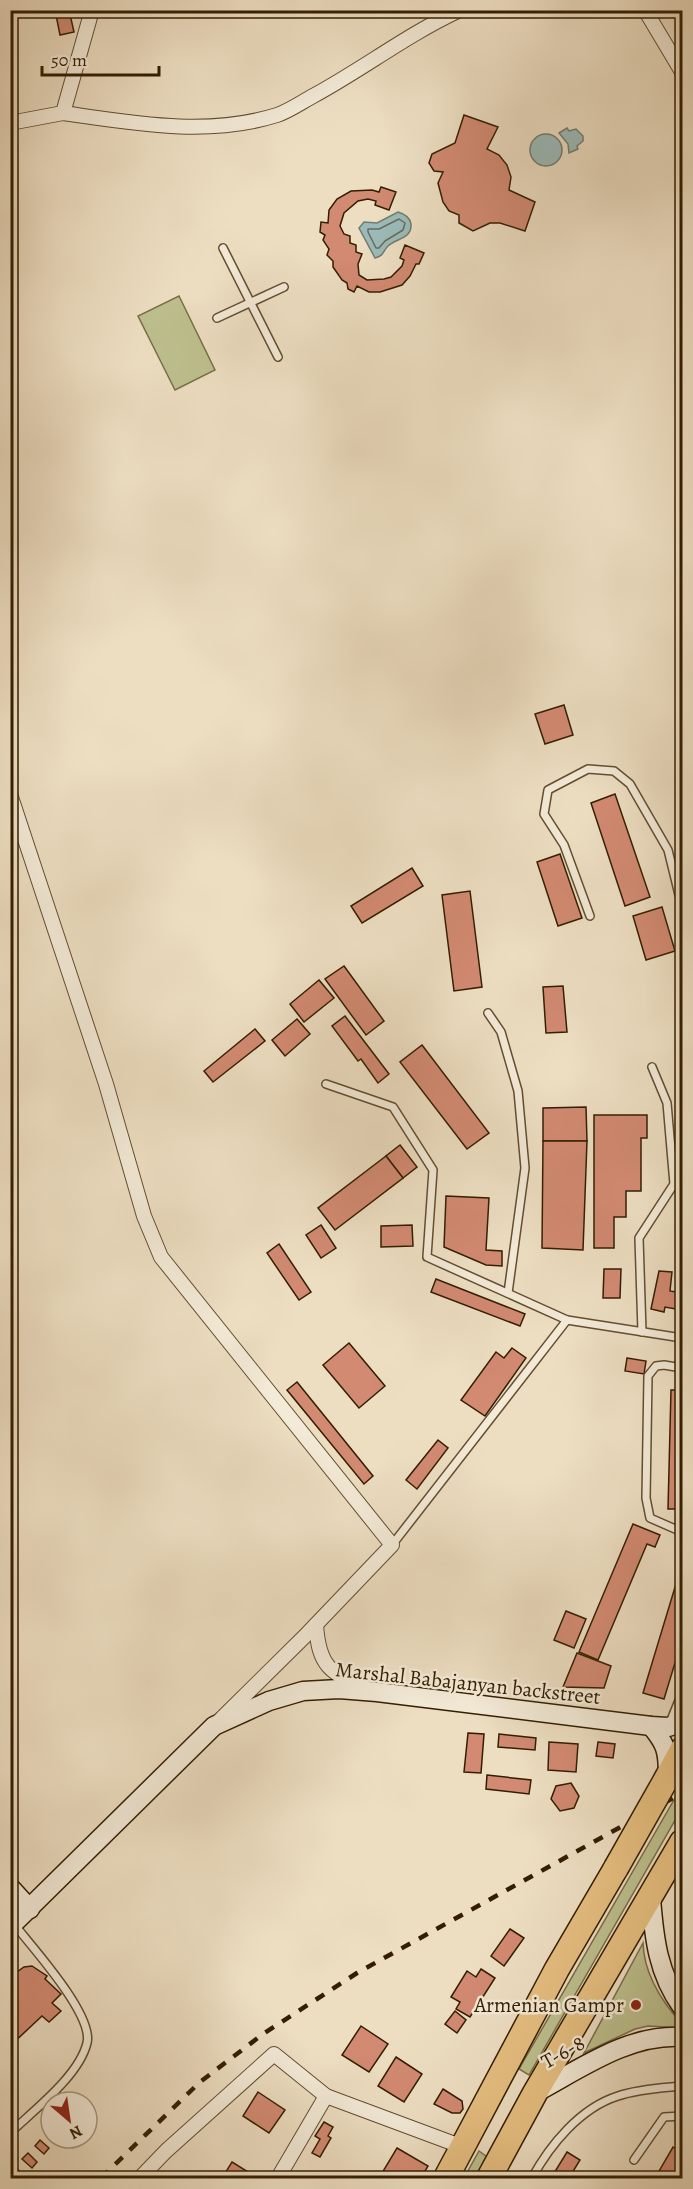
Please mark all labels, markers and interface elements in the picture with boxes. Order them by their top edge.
scale bar [42,39,159,77]
text: 50 m [51,48,87,72]
street label: Marshal Babajanyan backstreet [334,1655,602,1711]
place label: Armenian Gampr [473,1991,624,2019]
marker: Armenian Gampr [629,1998,643,2012]
street label: T-6-8 [536,2029,590,2075]
north arrow [39,2090,99,2150]
text: N [65,2120,86,2145]

